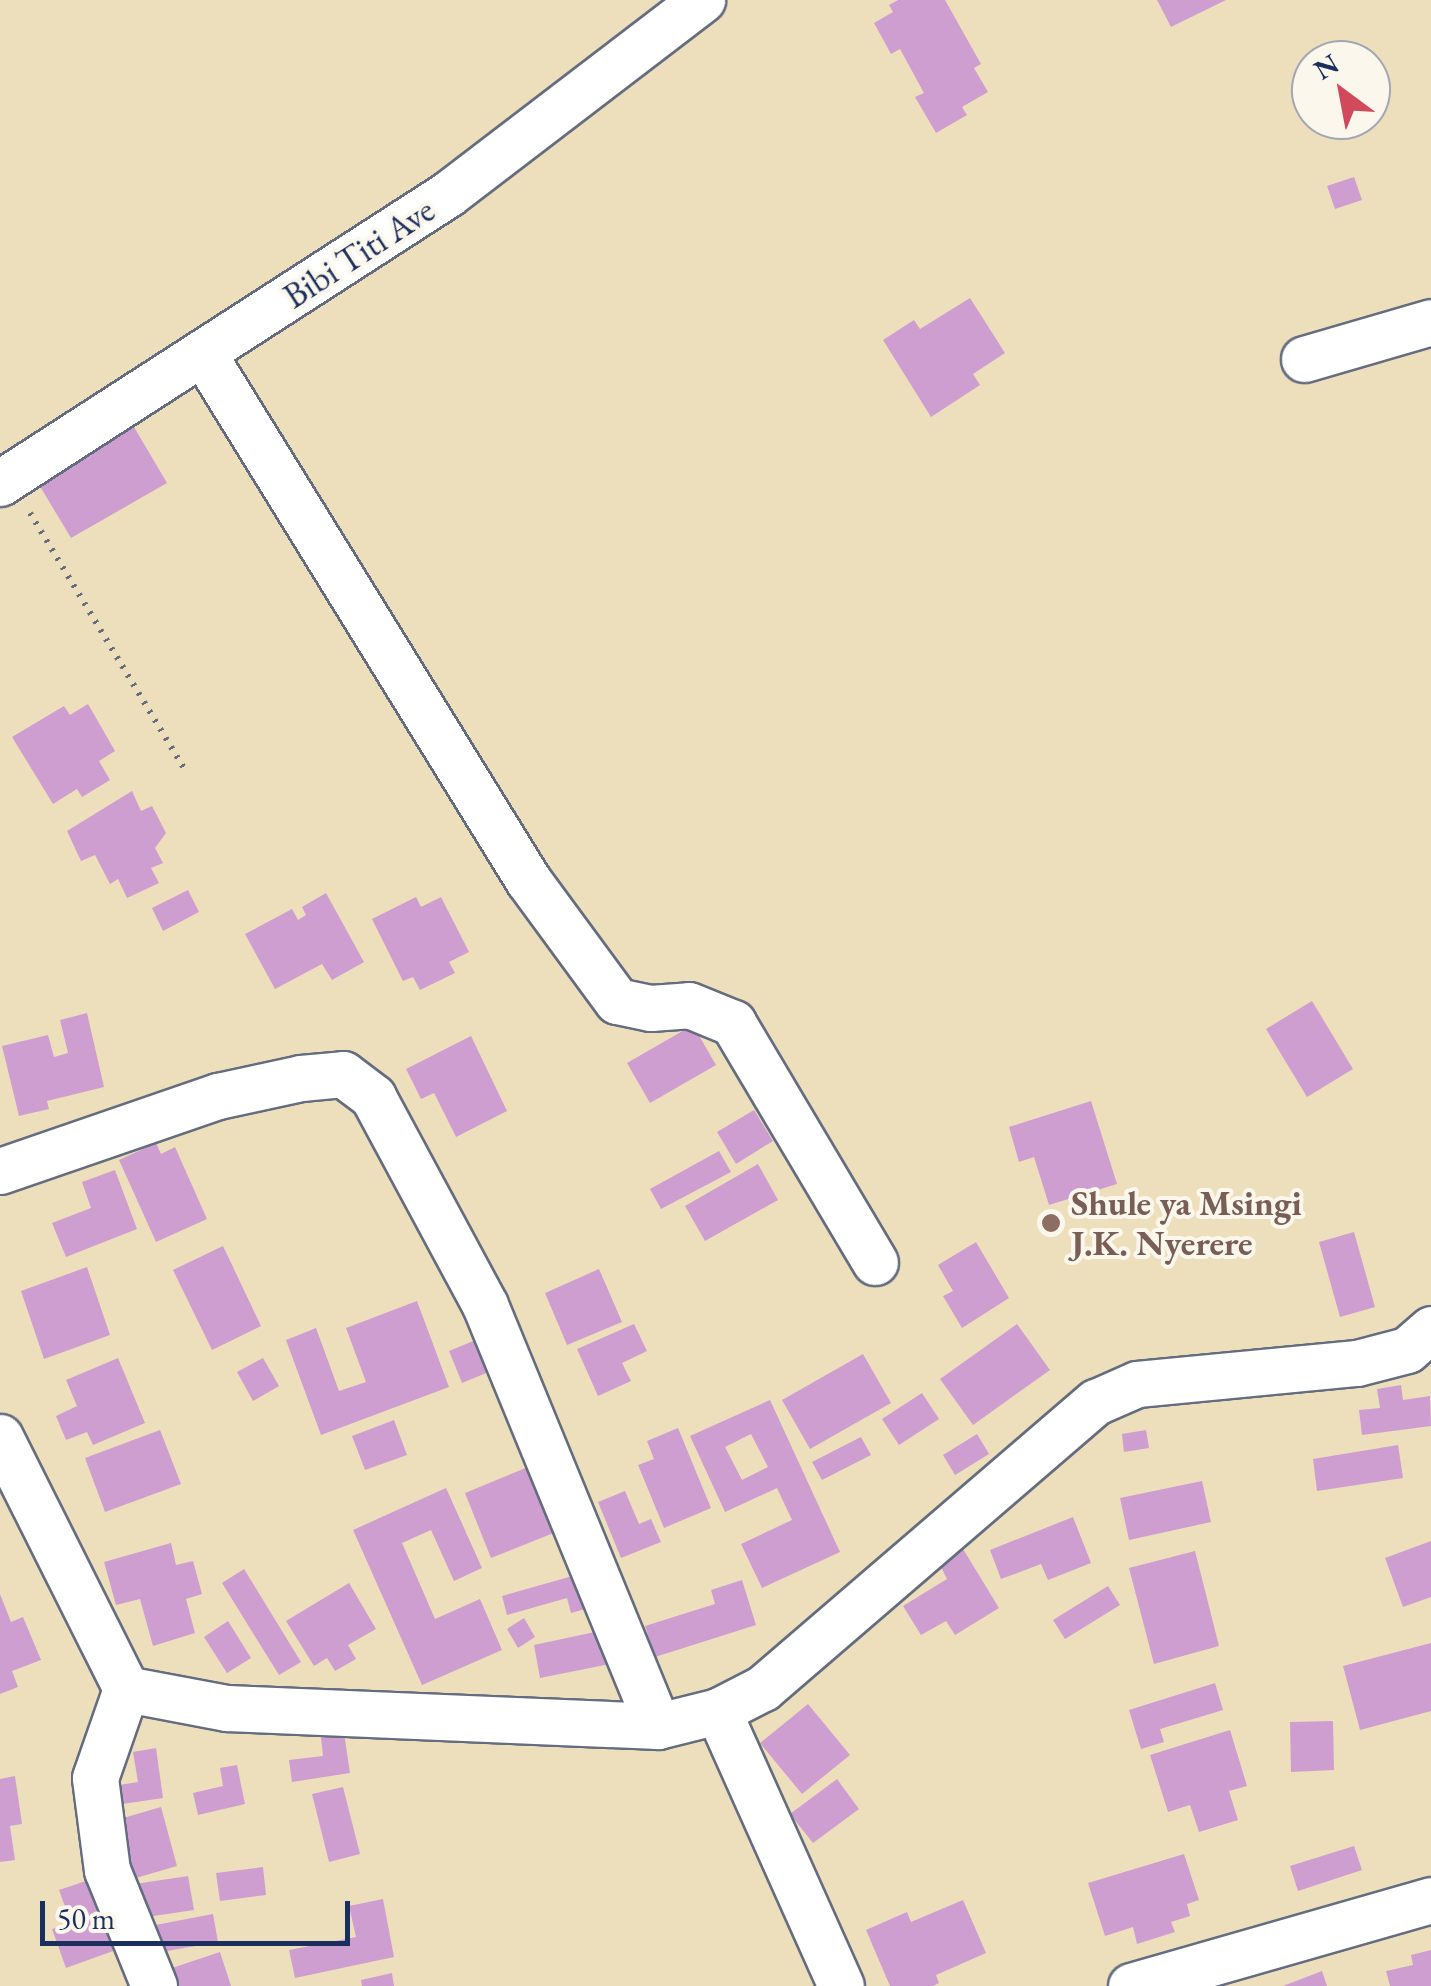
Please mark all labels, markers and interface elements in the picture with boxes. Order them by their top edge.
north arrow [1291,40,1391,140]
text: N [1307,45,1345,88]
street label: Bibi Titi Ave [276,189,442,317]
place label: Shule ya Msingi J.K. Nyerere [1071,1182,1302,1264]
marker: Shule ya Msingi J.K. Nyerere [1040,1212,1062,1234]
scale bar [45,1881,355,1943]
text: 50 m [57,1899,115,1938]

